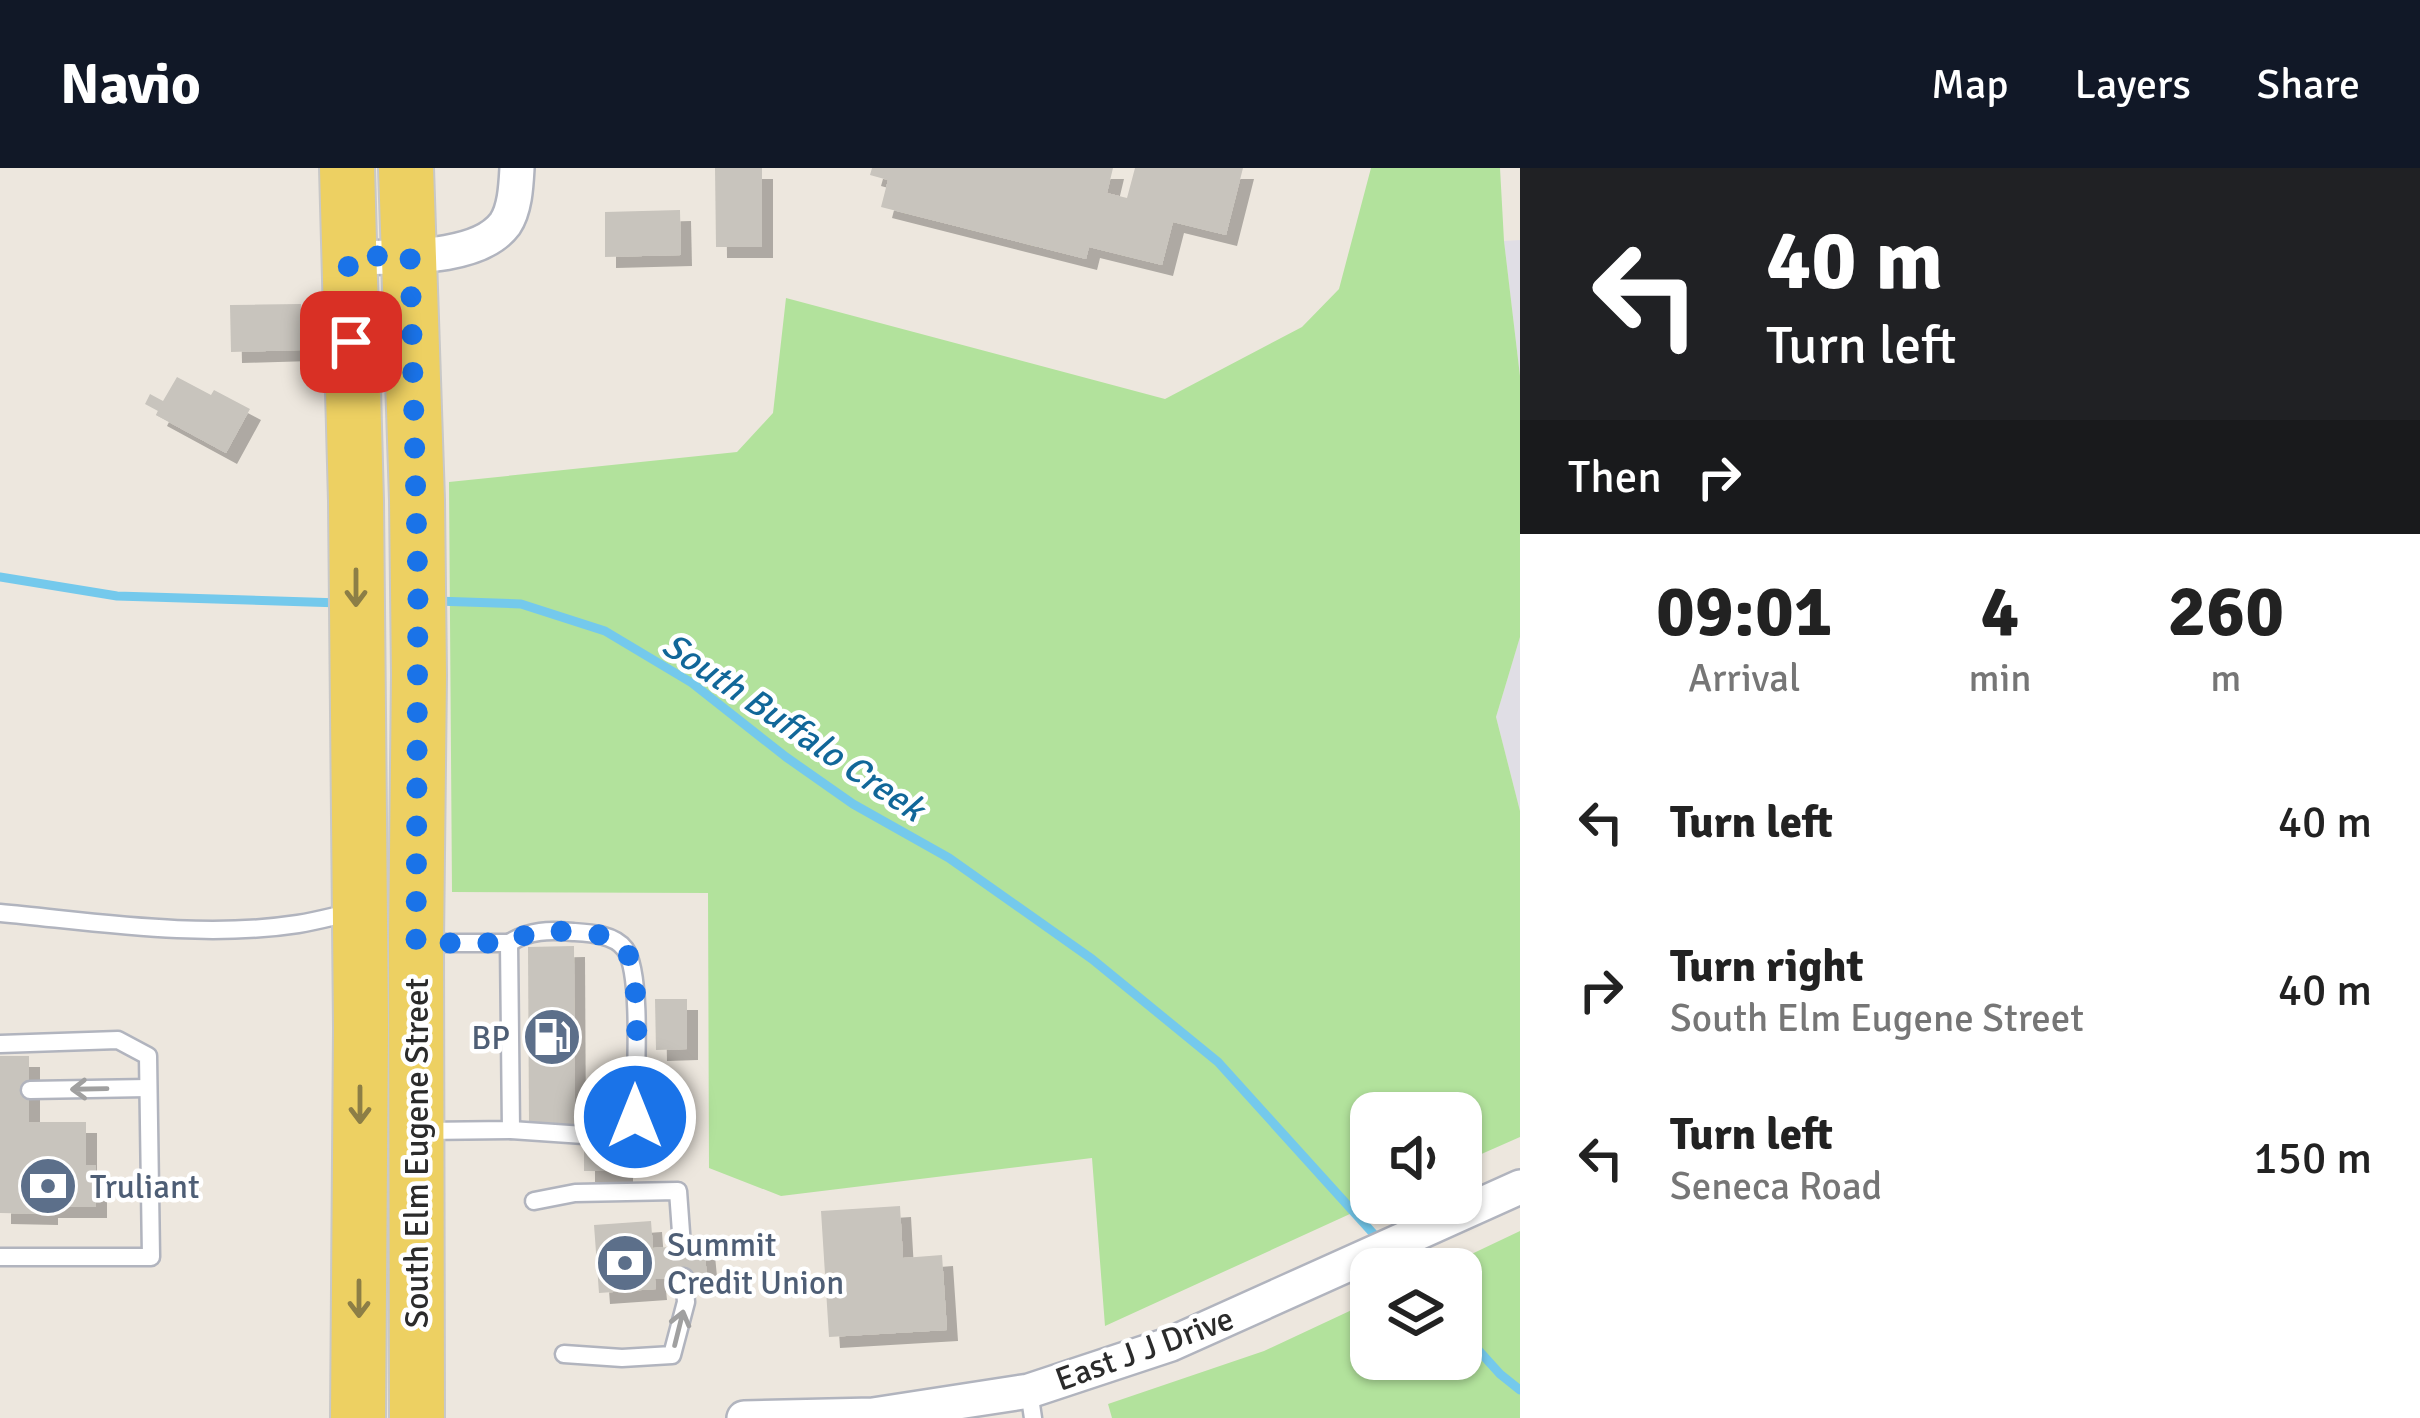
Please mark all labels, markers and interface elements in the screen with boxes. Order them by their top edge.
text: Navio [60,49,201,120]
text: Map [1931,59,2009,110]
text: Layers [2075,59,2191,110]
text: Share [2257,59,2360,110]
text: 40 m [1766,209,1943,313]
icon: left [1568,216,1724,372]
pin [300,291,402,393]
icon: arrive [318,309,384,375]
text: Turn left [1766,312,1956,379]
icon: right [1686,444,1752,510]
text: Then [1568,450,1662,505]
text: 09:01 [1656,567,1833,656]
text: 4 [1981,567,2019,656]
text: 260 [2167,567,2284,656]
one-way arrow [345,568,367,607]
water label: South Buffalo Creek [653,623,935,833]
text: Arrival [1688,654,1800,702]
text: min [1969,654,2032,702]
text: m [2210,654,2241,702]
icon: left [1568,789,1634,855]
text: Turn left [1670,795,1833,850]
text: 40 m [2278,795,2372,850]
text: Turn right [1670,939,1864,994]
icon: right [1568,957,1634,1023]
text: 40 m [2278,963,2372,1018]
street label: South Elm Eugene Street [397,978,438,1328]
text: South Elm Eugene Street [1670,994,2084,1042]
fuel station icon: BP [521,1006,583,1068]
place label: BP [471,1018,510,1059]
position arrow [572,1054,698,1180]
one-way arrow [70,1077,109,1100]
one-way arrow [349,1085,372,1124]
map controls [1350,1092,1482,1380]
button: sound [1350,1092,1482,1224]
text: Turn left [1670,1107,1833,1162]
icon: left [1568,1125,1634,1191]
text: 150 m [2253,1131,2372,1186]
bank icon: Truliant [17,1155,79,1217]
text: Seneca Road [1670,1162,1882,1210]
place label: Truliant [90,1167,200,1208]
place label: Summit Credit Union [667,1225,844,1304]
bank icon: Summit Credit Union [594,1232,656,1294]
button: layers [1350,1248,1482,1380]
one-way arrow [348,1279,370,1318]
street label: East J J Drive [1050,1298,1239,1401]
one-way arrow [669,1310,691,1348]

